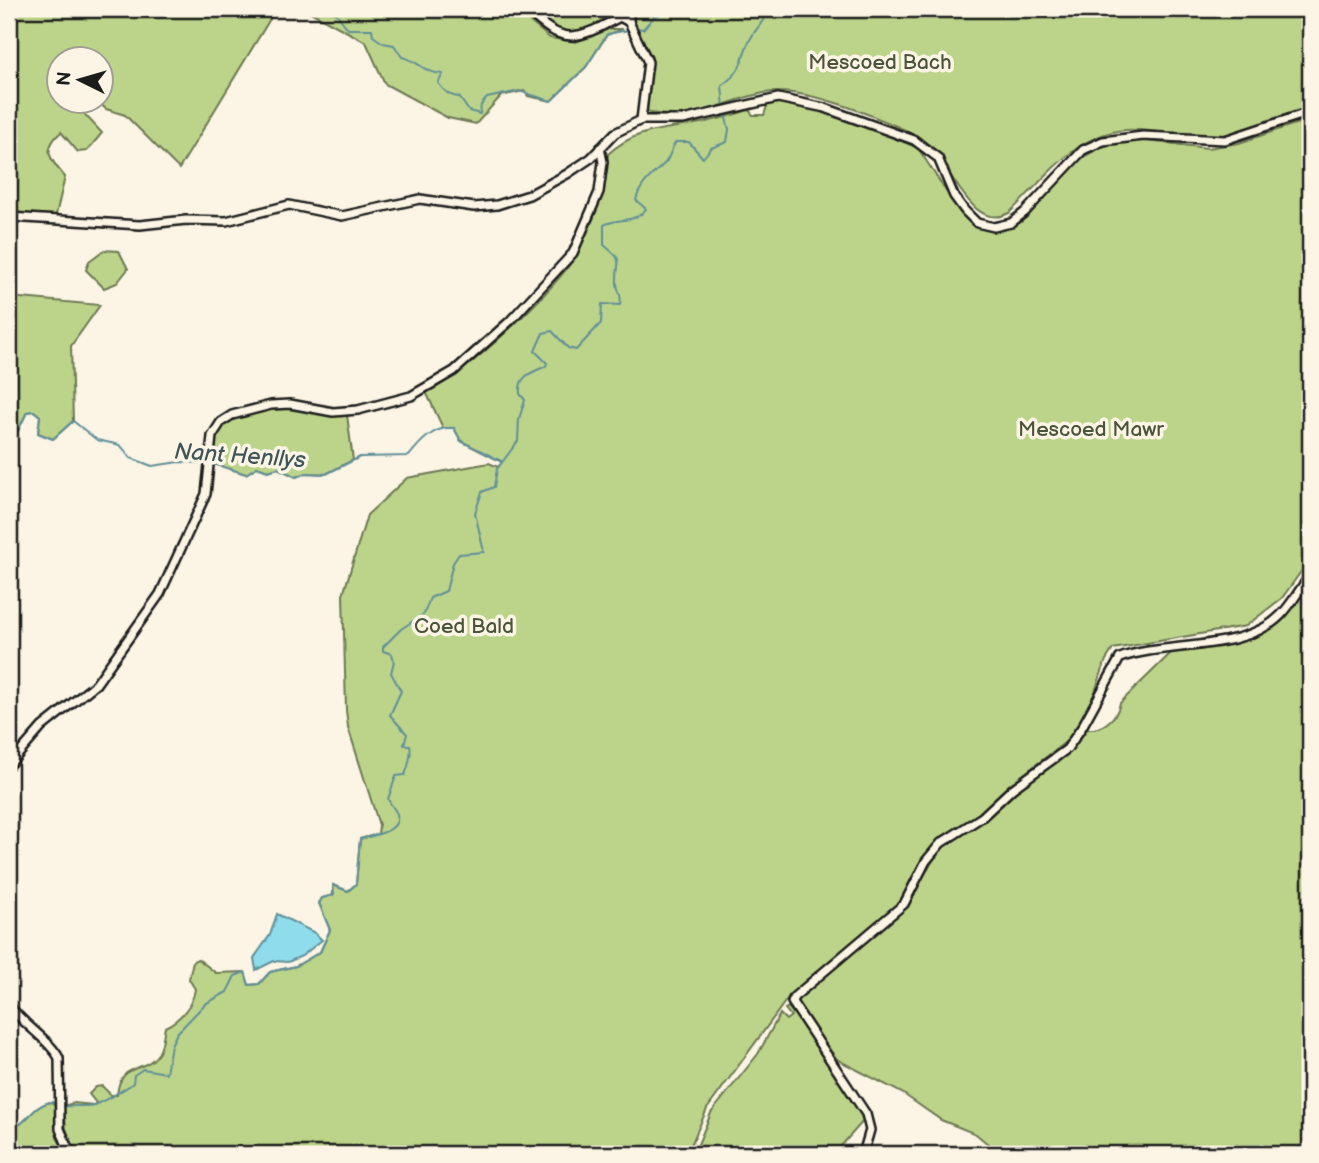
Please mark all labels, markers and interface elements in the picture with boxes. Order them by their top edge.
north arrow [46,46,116,116]
park label: Mescoed Bach [808,50,952,75]
text: N [52,71,77,87]
park label: Mescoed Mawr [1018,417,1164,442]
water label: Nant Henllys [173,437,307,475]
park label: Coed Bald [414,614,514,639]

